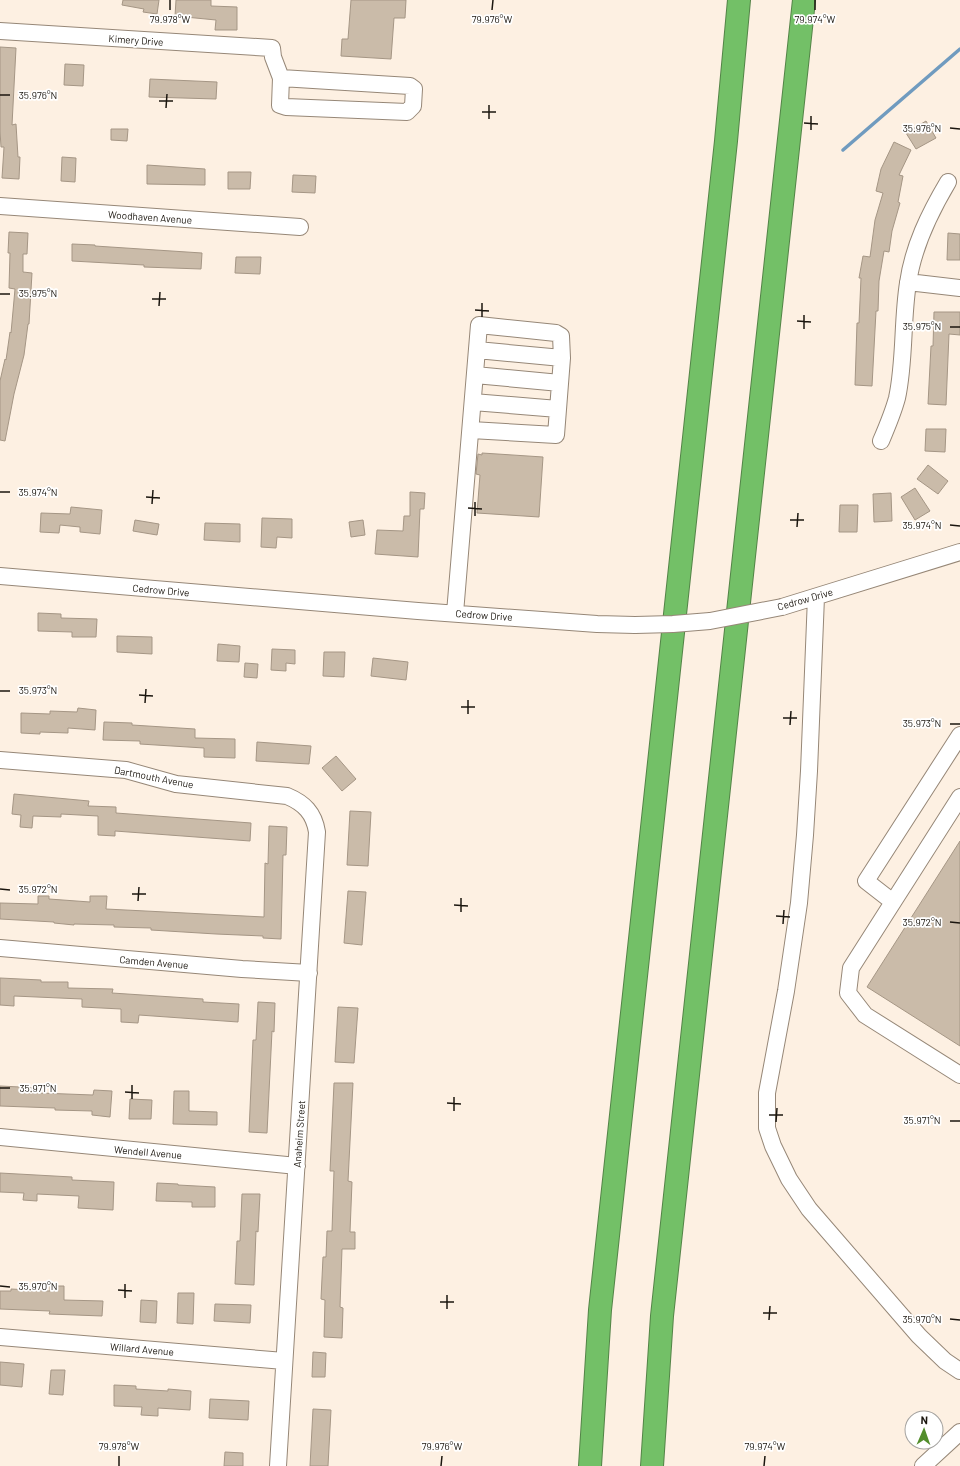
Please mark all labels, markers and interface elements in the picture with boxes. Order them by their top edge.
text: 79.978°W [150,13,190,25]
text: 79.976°W [472,13,512,25]
text: 79.974°W [795,13,836,25]
street label: Kimery Drive [108,32,164,48]
text: 35.976°N [19,89,57,101]
text: 35.976°N [903,122,941,134]
street label: Woodhaven Avenue [108,208,192,226]
text: 35.975°N [19,287,57,299]
text: 35.975°N [903,320,941,332]
text: 35.974°N [18,486,58,498]
text: 35.974°N [902,519,942,531]
street label: Cedrow Drive [132,582,190,598]
street label: Cedrow Drive [776,585,834,613]
street label: Cedrow Drive [455,607,513,623]
text: 35.973°N [19,684,57,696]
text: 35.973°N [903,717,941,729]
street label: Dartmouth Avenue [113,763,195,791]
text: 35.972°N [19,883,57,895]
text: 35.972°N [903,916,941,928]
street label: Camden Avenue [119,953,189,971]
text: 35.971°N [19,1082,57,1094]
street label: Anaheim Street [291,1100,307,1168]
text: 35.971°N [903,1114,941,1126]
street label: Wendell Avenue [114,1143,182,1161]
text: 35.970°N [18,1280,58,1292]
text: 35.970°N [902,1313,942,1325]
street label: Willard Avenue [110,1340,174,1358]
north arrow [904,1410,944,1450]
text: N [920,1413,928,1426]
text: 79.978°W [99,1440,139,1452]
text: 79.976°W [422,1440,462,1452]
text: 79.974°W [745,1440,786,1452]

